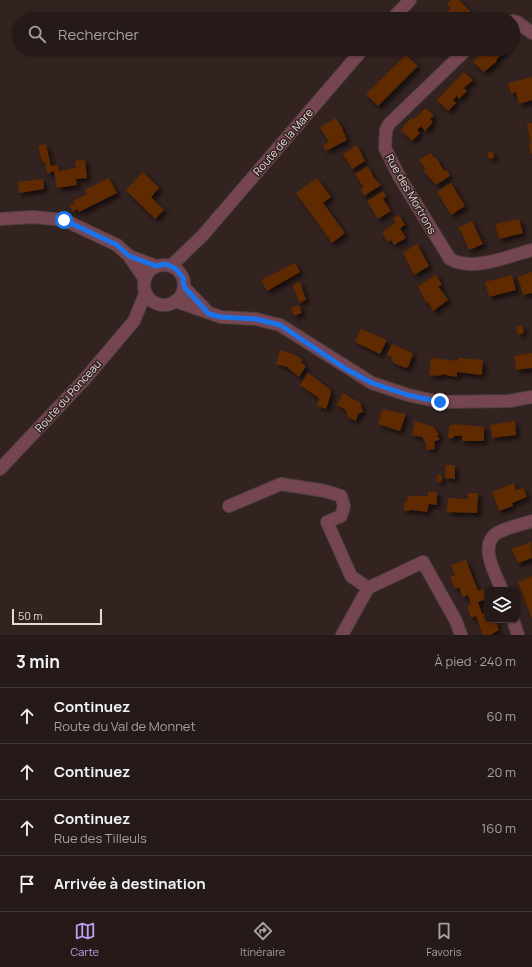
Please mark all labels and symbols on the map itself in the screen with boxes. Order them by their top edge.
street label: Route de la Mare [249,104,316,178]
street label: Rue des Mortrons [382,151,440,237]
route start [55,211,73,229]
street label: Route du Ponceau [31,356,104,435]
route end [431,393,449,411]
scale bar [12,607,102,626]

